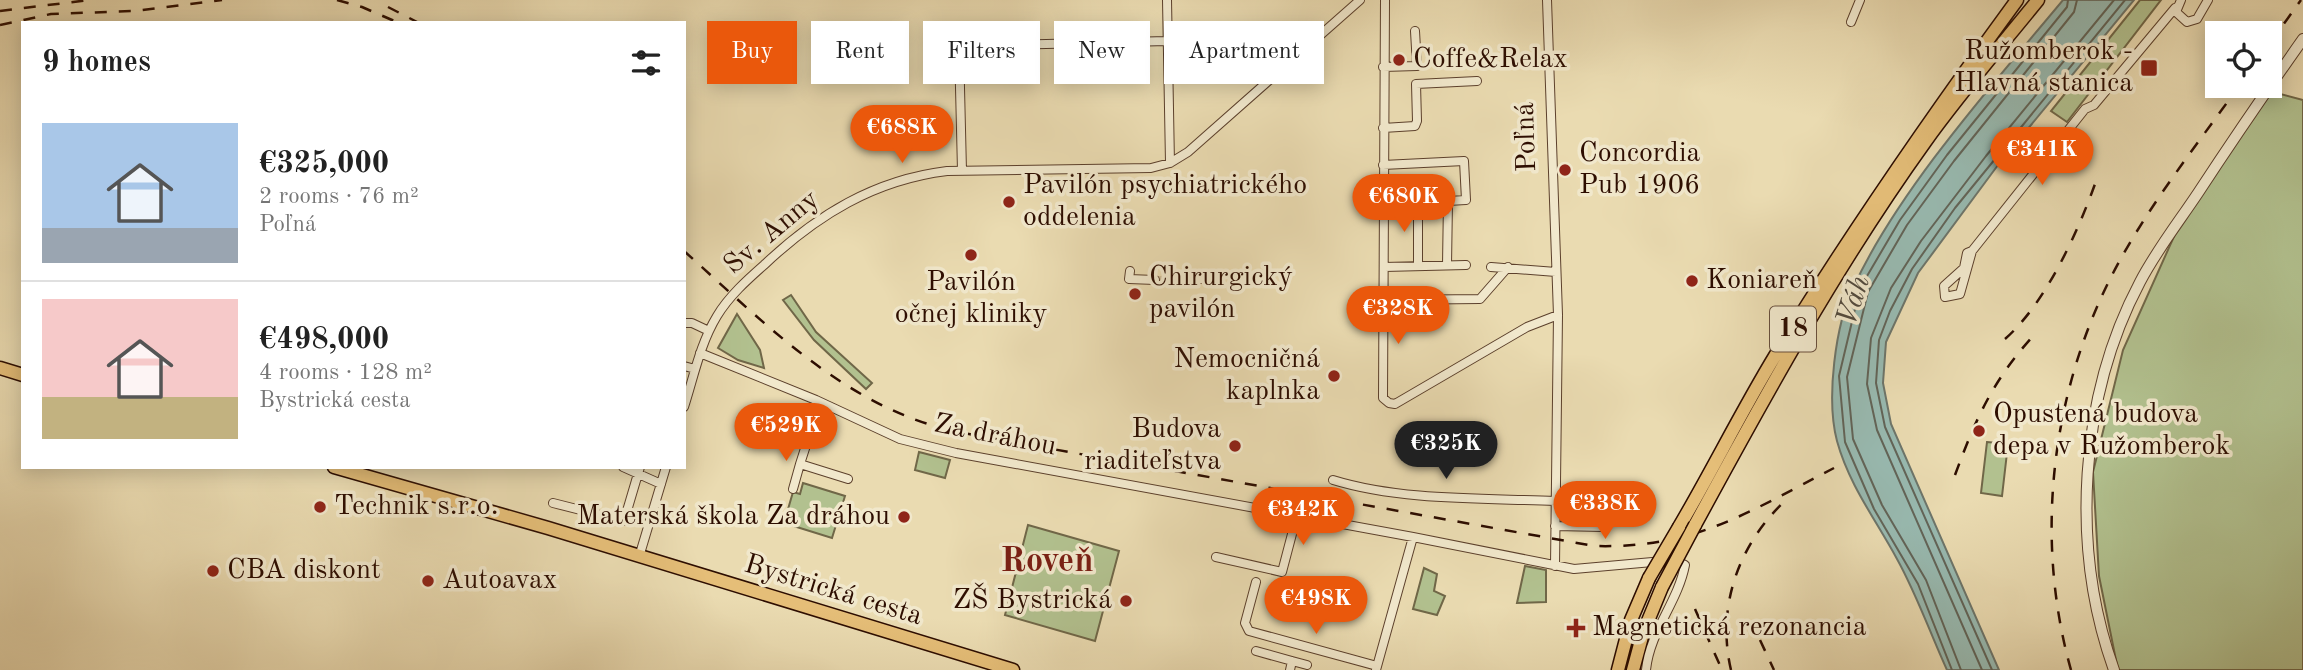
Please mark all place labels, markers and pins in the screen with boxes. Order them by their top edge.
place label: Ružomberok - Hlavná stanica [1954,38,2133,98]
place label: Coffe&Relax [1413,46,1568,74]
marker: Coffe&Relax [1391,52,1407,68]
marker: Ružomberok - Hlavná stanica [2139,58,2159,78]
pin: €688K [853,106,951,165]
pin: €341K [1993,128,2091,187]
place label: Concordia Pub 1906 [1579,140,1701,200]
marker: Concordia Pub 1906 [1557,162,1573,178]
place label: Pavilón psychiatrického oddelenia [1023,172,1307,232]
pin: €680K [1355,174,1453,234]
marker: Pavilón psychiatrického oddelenia [1001,194,1017,210]
marker: Pavilón očnej kliniky [963,247,979,263]
place label: Chirurgický pavilón [1149,264,1293,324]
place label: Koniareň [1706,267,1817,295]
place label: Pavilón očnej kliniky [895,269,1047,329]
marker: Koniareň [1684,273,1700,289]
marker: Chirurgický pavilón [1127,286,1143,302]
pin: €328K [1349,286,1447,346]
place label: Nemocničná kaplnka [1173,346,1320,406]
marker: Nemocničná kaplnka [1326,368,1342,384]
place label: Opustená budova depa v Ružomberok [1993,401,2230,461]
pin: €529K [737,404,835,463]
place label: Budova riaditeľstva [1084,416,1221,476]
pin: €325K [1397,421,1495,481]
marker: Opustená budova depa v Ružomberok [1971,423,1987,439]
marker: Budova riaditeľstva [1227,438,1243,454]
pin: €338K [1556,482,1654,541]
pin: €342K [1254,488,1352,547]
place label: Technik s.r.o. [334,493,499,521]
marker: Technik s.r.o. [312,499,328,515]
place label: Materská škola Za dráhou [576,503,890,531]
marker: Materská škola Za dráhou [896,509,912,525]
place label: CBA diskont [227,557,381,585]
marker: CBA diskont [205,563,221,579]
place label: Autoavax [442,567,557,595]
marker: Autoavax [420,573,436,589]
pin: €498K [1267,576,1365,636]
place label: ZŠ Bystrická [953,582,1112,615]
marker: ZŠ Bystrická [1118,593,1134,609]
place label: Magnetická rezonancia [1592,614,1867,642]
marker: Magnetická rezonancia [1566,618,1586,638]

